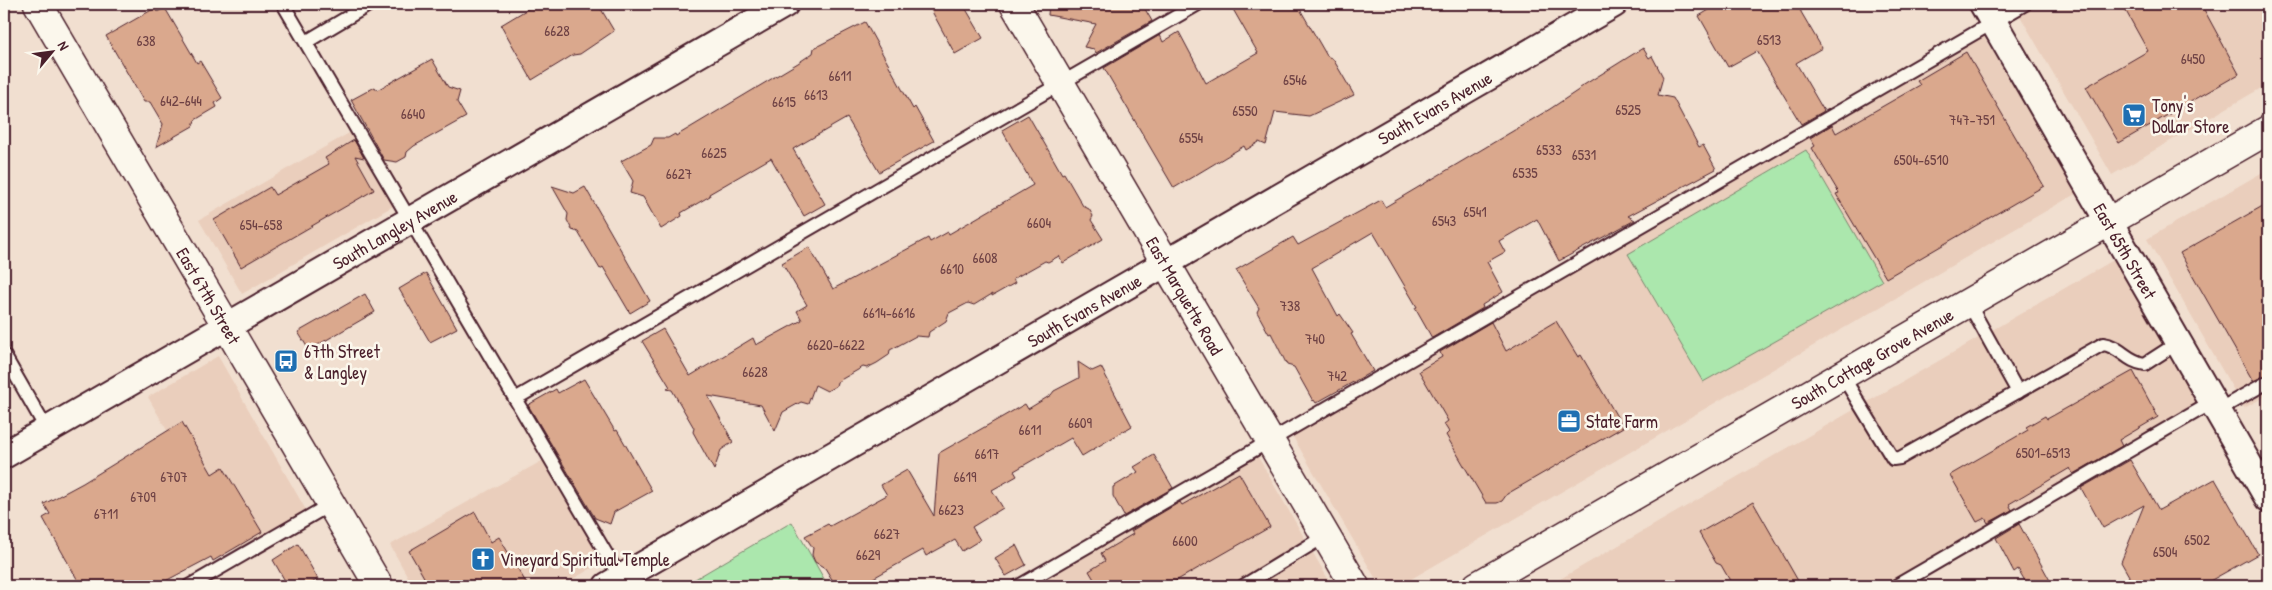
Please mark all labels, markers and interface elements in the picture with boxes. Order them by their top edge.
house number: 6628 [544,20,570,41]
north arrow [28,28,78,78]
house number: 6513 [1757,29,1782,50]
house number: 638 [136,30,156,51]
text: N [54,38,74,54]
house number: 6450 [2181,48,2206,69]
house number: 6611 [829,65,851,86]
street label: South Evans Avenue [1373,65,1496,150]
house number: 6546 [1283,69,1307,90]
house number: 6613 [804,84,828,105]
house number: 642-644 [160,90,202,111]
house number: 6615 [772,91,797,112]
place label: Tony's Dollar Store [2152,93,2230,139]
house number: 6525 [1615,99,1641,120]
house number: 6550 [1232,100,1258,121]
supermarket icon: Tony's Dollar Store [2121,102,2147,128]
house number: 6640 [401,103,425,124]
house number: 747-751 [1949,109,1995,130]
house number: 6554 [1179,127,1204,148]
house number: 6533 [1536,139,1562,160]
house number: 6625 [701,142,727,163]
house number: 6531 [1572,144,1596,165]
house number: 6504-6510 [1893,149,1949,170]
house number: 6535 [1512,162,1538,183]
house number: 6627 [666,163,692,184]
street label: South Langley Avenue [328,184,461,275]
street label: East 65th Street [2088,198,2163,304]
house number: 6541 [1463,201,1487,222]
house number: 6543 [1432,210,1457,231]
house number: 6604 [1027,212,1052,233]
house number: 654-658 [240,214,282,235]
street label: East Marquette Road [1140,232,1229,359]
street label: East 67th Street [171,243,247,349]
house number: 6608 [972,247,998,268]
house number: 6610 [940,258,964,279]
street label: South Evans Avenue [1022,267,1146,353]
house number: 738 [1280,295,1300,316]
house number: 6614-6616 [863,302,915,323]
street label: South Cottage Grove Avenue [1786,302,1958,415]
house number: 740 [1305,328,1325,349]
house number: 6620-6622 [807,334,865,355]
place label: 67th Street & Langley [304,339,381,385]
bus stop icon: 67th Street & Langley [273,348,299,374]
house number: 6628 [742,361,768,382]
house number: 742 [1327,365,1347,386]
office icon: State Farm [1556,408,1582,434]
place label: State Farm [1586,409,1658,434]
house number: 6609 [1068,412,1093,433]
house number: 6611 [1019,419,1041,440]
house number: 6501-6513 [2015,442,2071,463]
house number: 6617 [975,443,999,464]
house number: 6707 [160,466,188,487]
house number: 6619 [954,466,977,487]
house number: 6709 [130,486,156,507]
house number: 6623 [938,499,964,520]
house number: 6711 [94,503,118,524]
house number: 6627 [874,523,900,544]
house number: 6502 [2184,529,2210,550]
house number: 6600 [1172,530,1198,551]
house number: 6504 [2153,541,2178,562]
house number: 6629 [856,544,881,565]
church icon: Vineyard Spiritual Temple [470,546,496,572]
place label: Vineyard Spiritual Temple [500,547,670,572]

